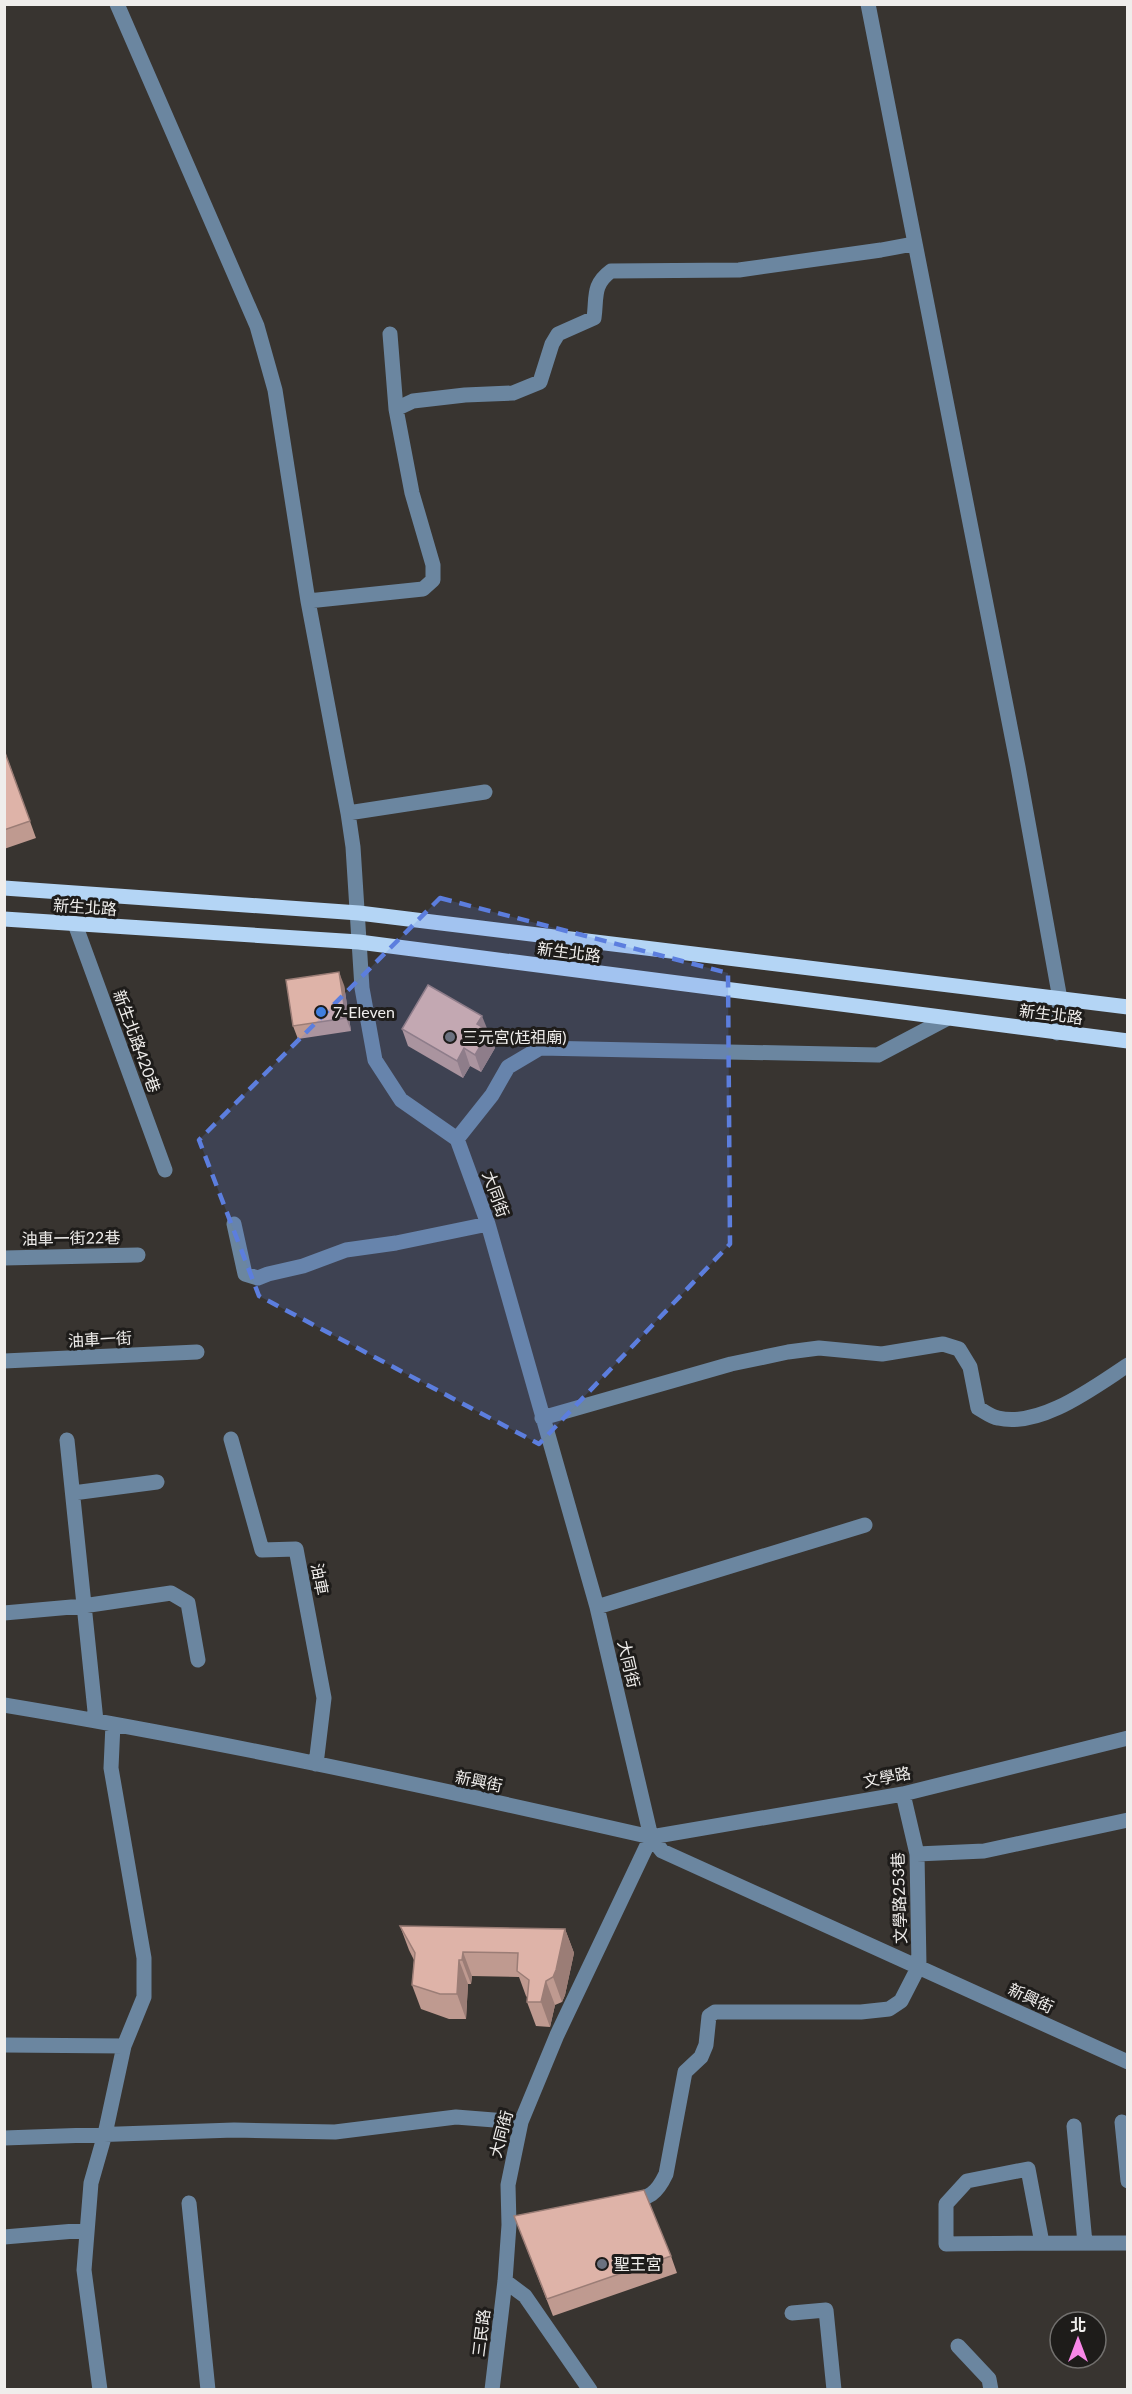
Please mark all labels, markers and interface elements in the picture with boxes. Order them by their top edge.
street label: 新生北路 [52,895,118,918]
street label: 新生北路 [536,938,602,965]
street label: 新生北路420巷 [110,987,165,1095]
street label: 新生北路 [1018,1000,1084,1027]
place label: 7-Eleven [333,1002,395,1021]
marker: 7-Eleven [314,1005,328,1019]
place label: 三元宮(尪祖廟) [462,1027,567,1046]
marker: 三元宮(尪祖廟) [443,1030,457,1044]
street label: 大同街 [479,1168,514,1220]
street label: 油車一街22巷 [22,1227,120,1248]
street label: 油車一街 [68,1327,132,1350]
street label: 油車 [308,1561,333,1596]
street label: 大同街 [615,1638,644,1689]
street label: 文學路 [862,1763,912,1790]
street label: 新興街 [454,1766,505,1795]
street label: 文學路253巷 [887,1852,910,1944]
street label: 新興街 [1005,1979,1057,2016]
street label: 大同街 [485,2108,516,2160]
place label: 聖王宮 [614,2254,662,2273]
marker: 聖王宮 [595,2257,609,2271]
street label: 三民路 [468,2308,493,2358]
north arrow [1048,2310,1108,2370]
text: 北 [1070,2315,1086,2334]

